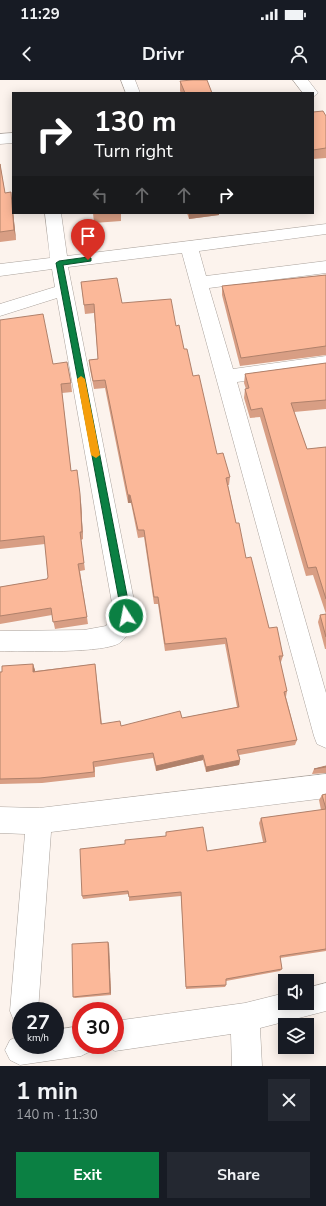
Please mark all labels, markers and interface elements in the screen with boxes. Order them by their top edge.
text: 11:29 [20,4,60,24]
text: Drivr [142,42,184,66]
icon: back [16,43,38,65]
icon: person [288,43,310,65]
text: 130 m [94,103,177,141]
icon: right [28,108,80,160]
text: Turn right [94,139,173,163]
icon: left [89,184,111,206]
icon: ahead [131,184,153,206]
icon: ahead [173,184,195,206]
icon: right [215,184,237,206]
pin [71,219,105,260]
icon: arrive [77,225,99,247]
position arrow [105,595,147,637]
map controls [278,974,314,1054]
button: sound [278,974,314,1010]
speed limit sign: 30 [72,1002,124,1054]
text: 27 [26,1009,50,1036]
button: layers [278,1018,314,1054]
text: km/h [27,1031,49,1045]
text: 1 min [16,1075,78,1107]
button: close [268,1079,310,1121]
text: 140 m · 11:30 [16,1106,98,1124]
button: Exit [16,1152,159,1198]
button: Share [167,1152,310,1198]

